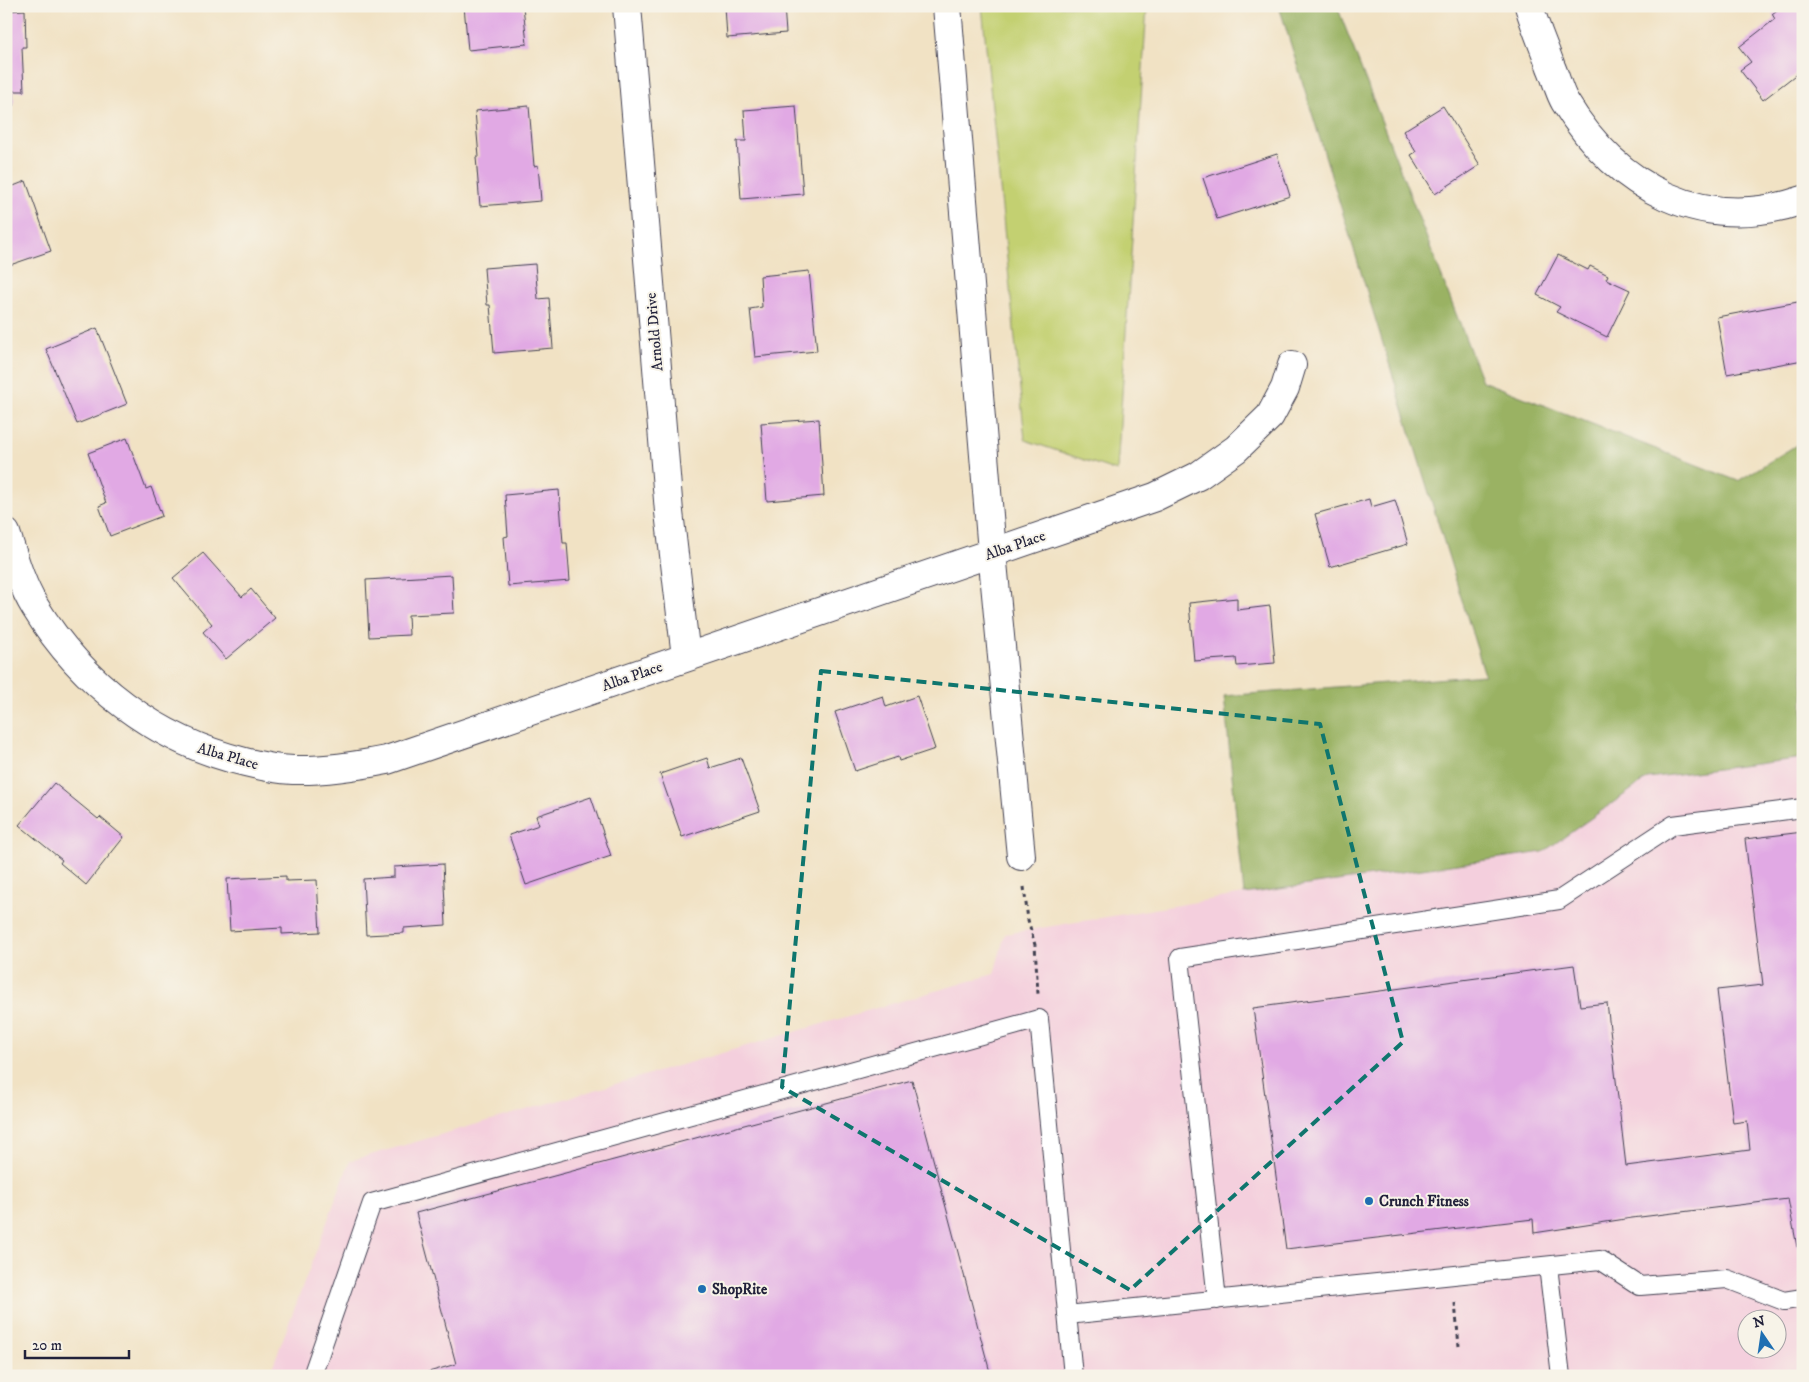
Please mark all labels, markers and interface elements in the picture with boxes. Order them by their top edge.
street label: Arnold Drive [642,292,667,372]
street label: Alba Place [982,526,1048,565]
street label: Alba Place [599,657,665,696]
street label: Alba Place [195,739,261,774]
place label: Crunch Fitness [1379,1192,1469,1211]
marker: Crunch Fitness [1363,1195,1375,1207]
place label: ShopRite [712,1280,768,1299]
marker: ShopRite [696,1283,708,1295]
north arrow [1736,1310,1786,1360]
text: N [1752,1312,1767,1332]
scale bar [25,1327,129,1359]
text: 20 m [32,1336,62,1355]

